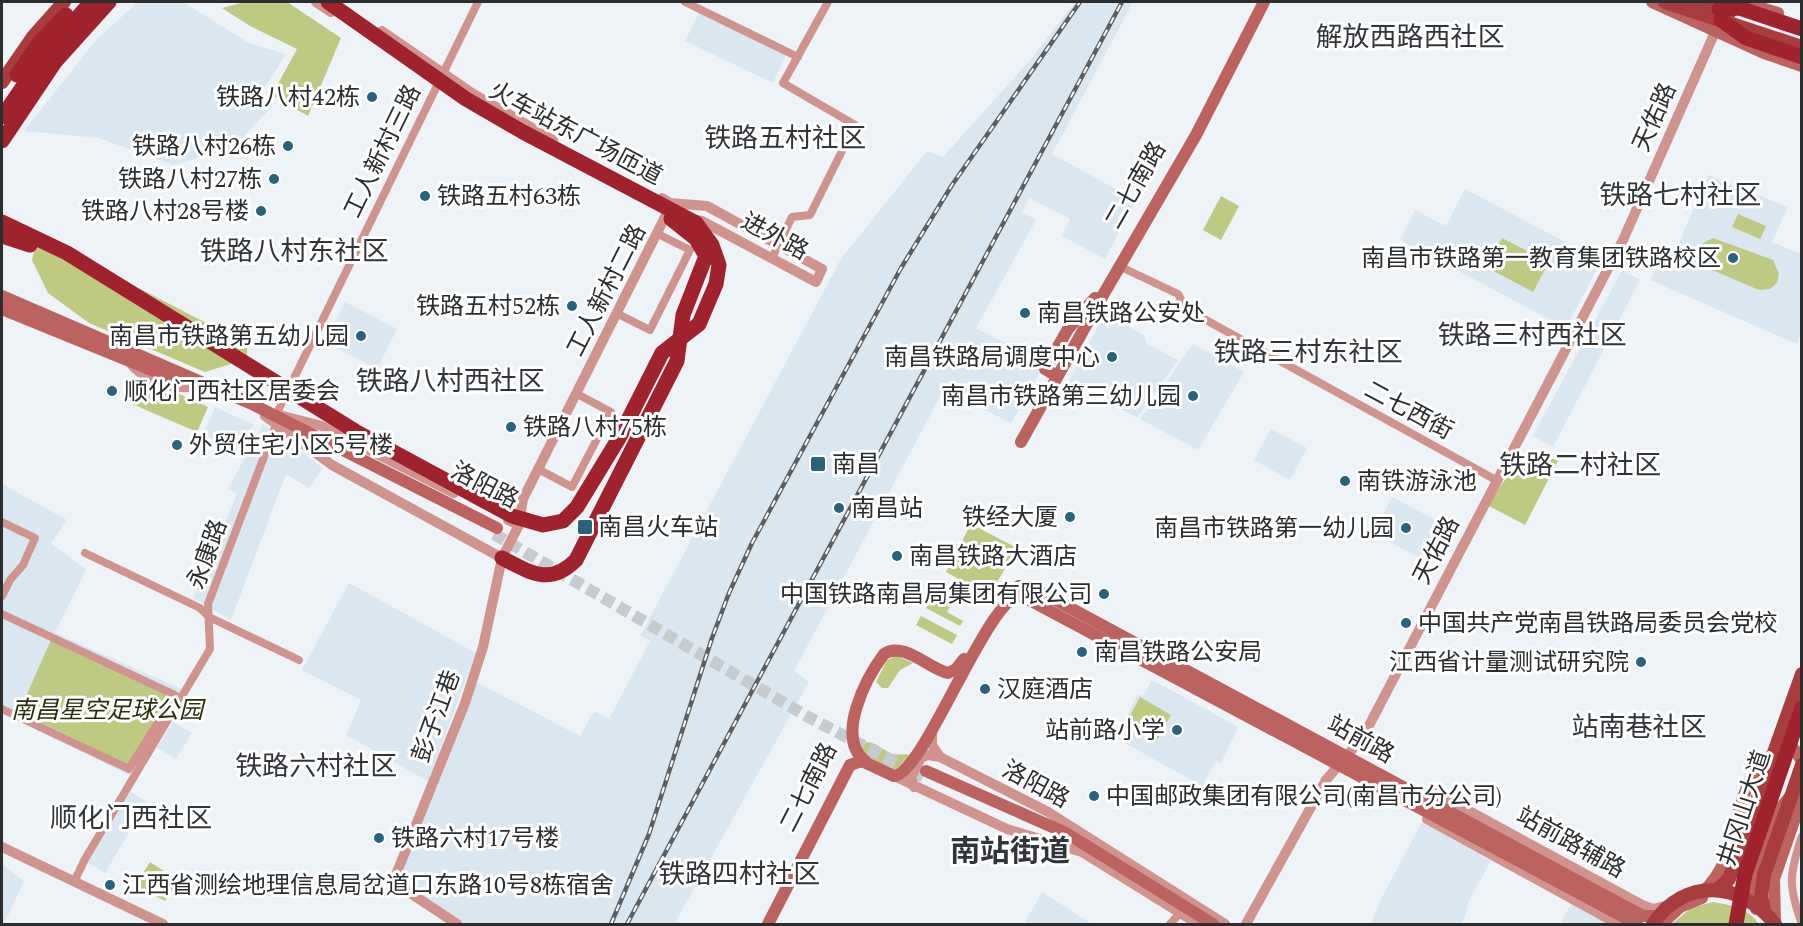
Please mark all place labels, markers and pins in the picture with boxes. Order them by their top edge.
place label: 铁路八村42栋 [216,80,360,116]
marker: 铁路八村42栋 [365,90,379,104]
place label: 铁路八村26栋 [132,129,276,165]
marker: 铁路八村26栋 [281,139,295,153]
place label: 铁路八村27栋 [118,162,262,198]
marker: 铁路八村27栋 [267,172,281,186]
place label: 铁路五村63栋 [437,179,581,215]
marker: 铁路五村63栋 [418,189,432,203]
place label: 铁路八村28号楼 [81,194,249,230]
marker: 铁路八村28号楼 [254,204,268,218]
place label: 南昌市铁路第一教育集团铁路校区 [1361,241,1721,277]
marker: 南昌市铁路第一教育集团铁路校区 [1726,251,1740,265]
place label: 铁路五村52栋 [416,289,560,325]
place label: 南昌铁路公安处 [1037,296,1205,332]
marker: 铁路五村52栋 [565,299,579,313]
marker: 南昌铁路公安处 [1018,306,1032,320]
place label: 南昌市铁路第五幼儿园 [109,319,349,355]
marker: 南昌市铁路第五幼儿园 [354,329,368,343]
place label: 南昌铁路局调度中心 [884,340,1100,376]
marker: 南昌铁路局调度中心 [1105,350,1119,364]
place label: 顺化门西社区居委会 [124,374,340,410]
place label: 南昌市铁路第三幼儿园 [941,379,1181,415]
marker: 顺化门西社区居委会 [105,384,119,398]
marker: 南昌市铁路第三幼儿园 [1186,389,1200,403]
place label: 铁路八村75栋 [523,410,667,446]
marker: 铁路八村75栋 [504,420,518,434]
place label: 外贸住宅小区5号楼 [189,428,393,464]
marker: 外贸住宅小区5号楼 [170,438,184,452]
place label: 南昌 [832,447,880,483]
marker: 南昌 [809,455,827,473]
place label: 南铁游泳池 [1357,464,1477,500]
marker: 南铁游泳池 [1338,474,1352,488]
place label: 南昌站 [851,491,923,527]
place label: 铁经大厦 [962,500,1058,536]
marker: 南昌站 [832,501,846,515]
place label: 南昌火车站 [598,510,718,546]
marker: 铁经大厦 [1063,510,1077,524]
place label: 南昌市铁路第一幼儿园 [1154,511,1394,547]
marker: 南昌火车站 [576,518,594,536]
marker: 南昌市铁路第一幼儿园 [1399,521,1413,535]
place label: 南昌铁路大酒店 [909,539,1077,575]
marker: 南昌铁路大酒店 [890,549,904,563]
place label: 中国铁路南昌局集团有限公司 [780,577,1092,613]
marker: 中国铁路南昌局集团有限公司 [1097,587,1111,601]
place label: 中国共产党南昌铁路局委员会党校 [1418,606,1778,642]
marker: 中国共产党南昌铁路局委员会党校 [1399,616,1413,630]
place label: 南昌铁路公安局 [1094,635,1262,671]
marker: 南昌铁路公安局 [1075,645,1089,659]
place label: 江西省计量测试研究院 [1389,645,1629,681]
marker: 江西省计量测试研究院 [1634,655,1648,669]
place label: 汉庭酒店 [997,672,1093,708]
marker: 汉庭酒店 [978,682,992,696]
place label: 站前路小学 [1045,713,1165,749]
marker: 站前路小学 [1170,723,1184,737]
place label: 中国邮政集团有限公司(南昌市分公司) [1106,779,1502,815]
marker: 中国邮政集团有限公司(南昌市分公司) [1087,789,1101,803]
place label: 铁路六村17号楼 [391,821,559,857]
marker: 铁路六村17号楼 [372,831,386,845]
place label: 江西省测绘地理信息局岔道口东路10号8栋宿舍 [122,868,614,904]
marker: 江西省测绘地理信息局岔道口东路10号8栋宿舍 [103,878,117,892]

